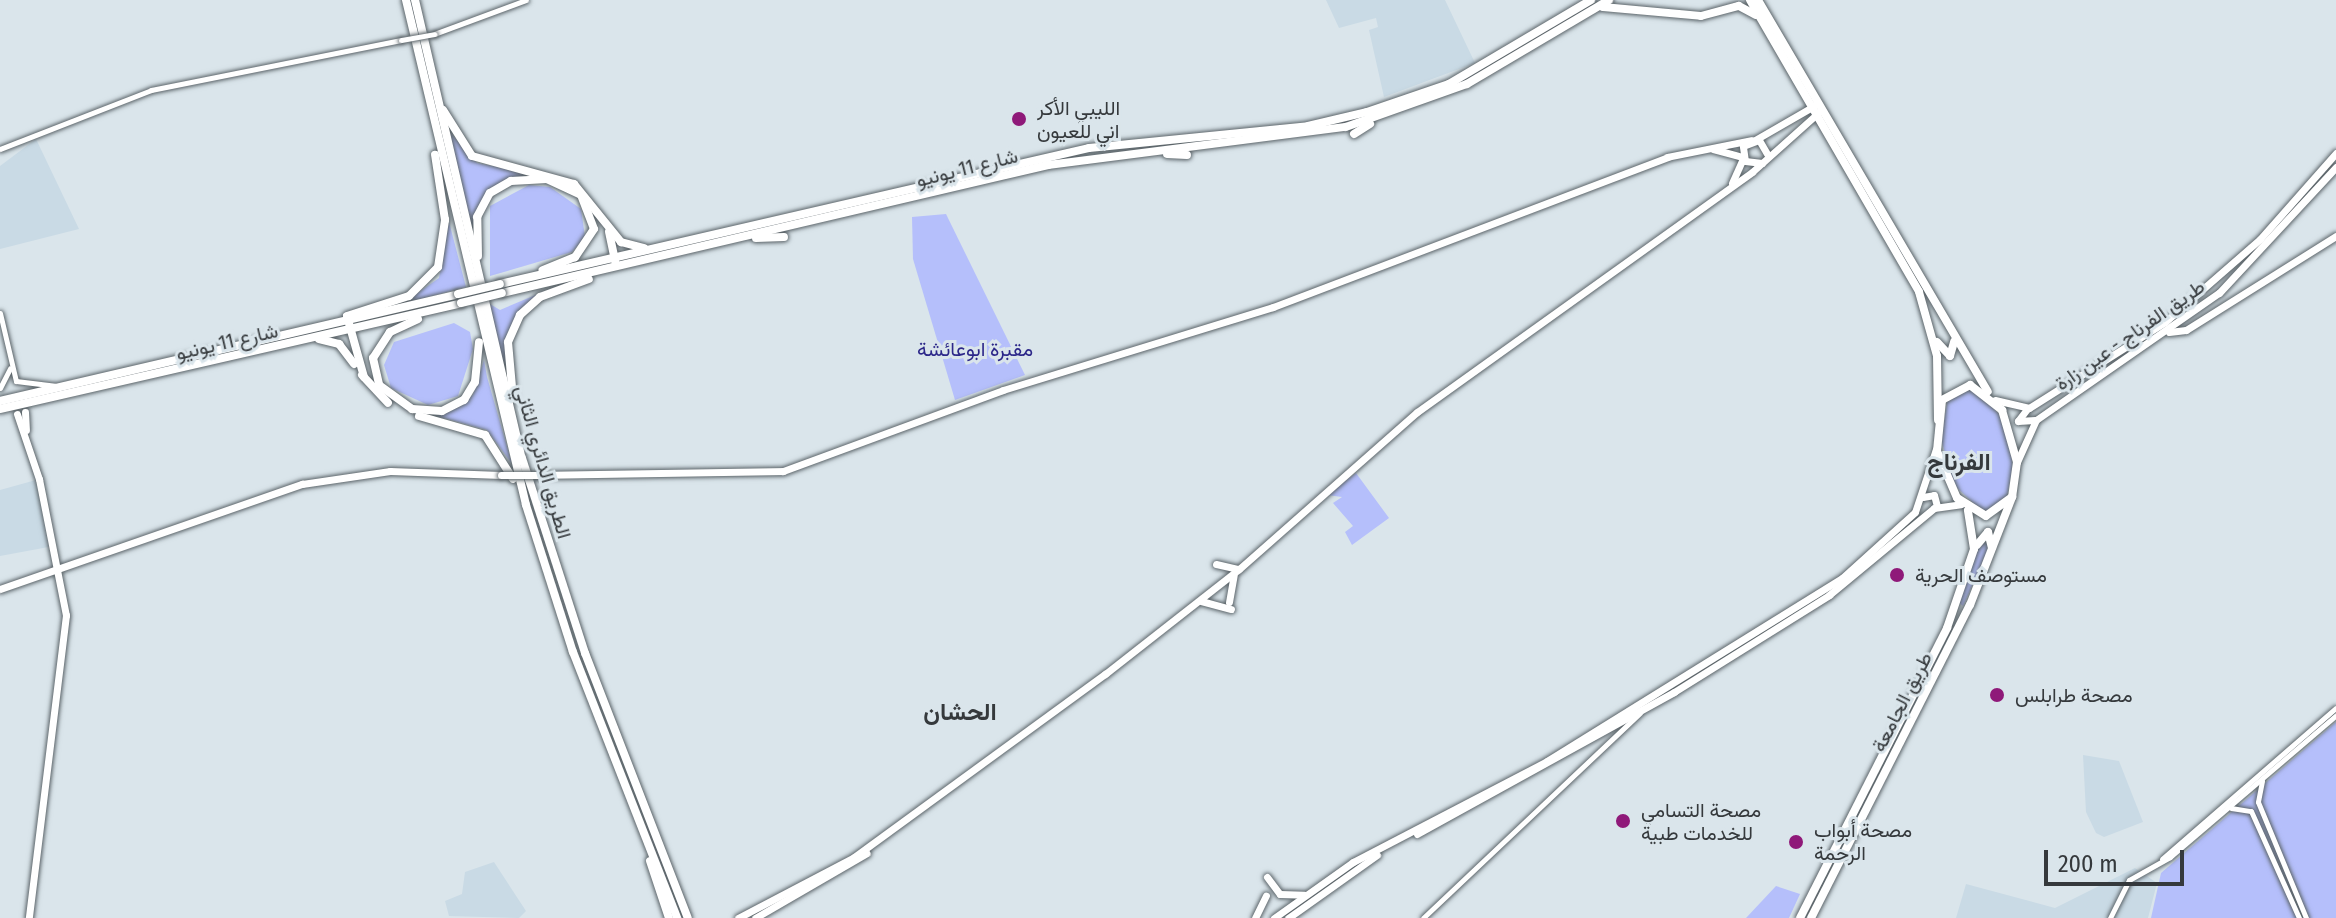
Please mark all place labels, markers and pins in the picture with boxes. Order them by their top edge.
place label: الليبي الأكر اني للعيون [1037,96,1120,143]
marker: الليبي الأكر اني للعيون [1008,108,1030,130]
place label: مستوصف الحرية [1915,563,2047,587]
marker: مستوصف الحرية [1886,564,1908,586]
place label: مصحة طرابلس [2015,683,2133,707]
marker: مصحة طرابلس [1986,684,2008,706]
place label: مصحة التسامي للخدمات طبية [1641,798,1761,845]
marker: مصحة التسامي للخدمات طبية [1612,810,1634,832]
place label: مصحة أبواب الرحمة [1814,818,1912,865]
marker: مصحة أبواب الرحمة [1785,831,1807,853]

